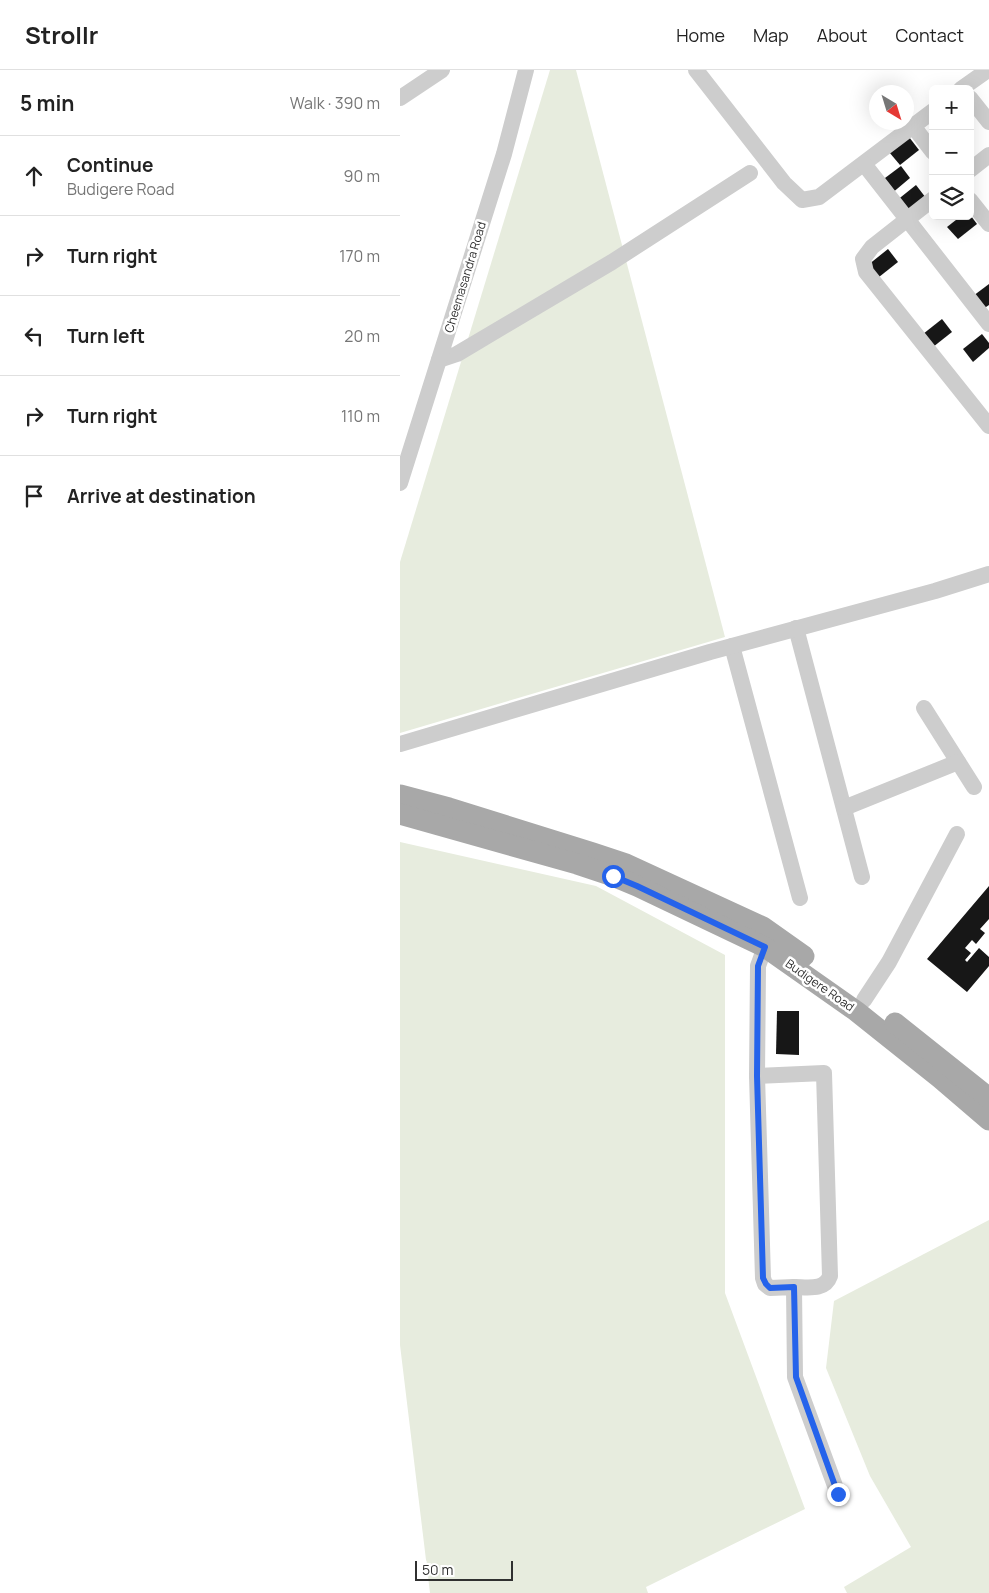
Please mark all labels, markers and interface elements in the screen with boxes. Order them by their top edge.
text: Strollr [25,18,98,51]
text: Home [676,23,725,47]
text: Map [753,23,789,47]
text: About [817,23,867,47]
text: Contact [895,23,964,47]
north arrow [869,85,914,130]
map controls [929,85,974,220]
button: + [929,85,974,130]
text: 5 min [20,89,74,117]
text: Walk · 390 m [290,92,380,114]
button: − [929,130,974,175]
text: Continue [67,152,153,178]
icon: ahead [20,162,48,190]
text: 90 m [344,165,380,187]
button: layers [929,175,974,220]
text: Budigere Road [67,178,174,200]
street label: Cheemasandra Road [440,219,490,335]
icon: right [20,242,48,270]
text: Turn right [67,243,157,269]
text: 170 m [339,245,380,267]
icon: left [20,322,48,350]
text: Turn left [67,323,145,349]
text: 20 m [344,325,380,347]
icon: right [20,402,48,430]
text: Turn right [67,403,157,429]
text: 110 m [341,405,380,427]
icon: arrive [20,482,48,510]
text: Arrive at destination [67,483,256,509]
route start [602,865,625,888]
street label: Budigere Road [782,955,858,1015]
route end [827,1483,850,1506]
scale bar [415,1558,512,1581]
text: 50 m [422,1560,453,1579]

